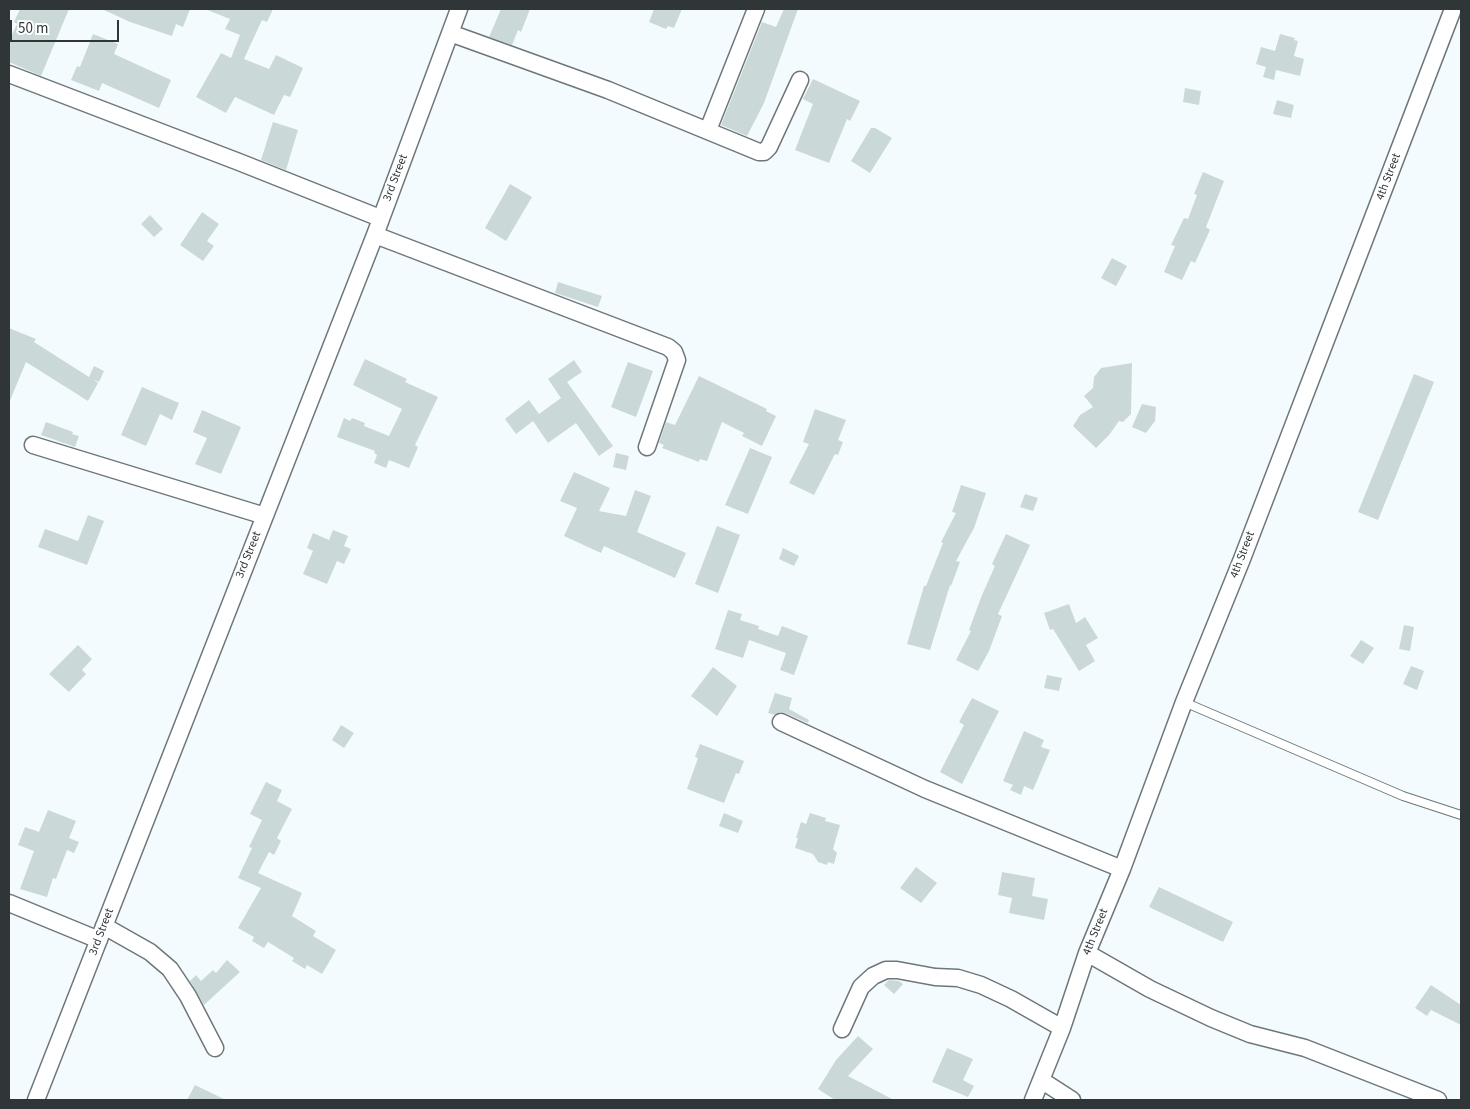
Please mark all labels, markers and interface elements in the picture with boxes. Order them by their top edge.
scale bar [12,10,121,42]
text: 50 m [18,18,48,39]
street label: 3rd Street [380,152,412,204]
street label: 4th Street [1373,152,1405,202]
street label: 3rd Street [233,530,265,580]
street label: 4th Street [1227,530,1259,580]
street label: 3rd Street [86,906,118,958]
street label: 4th Street [1080,907,1112,957]

